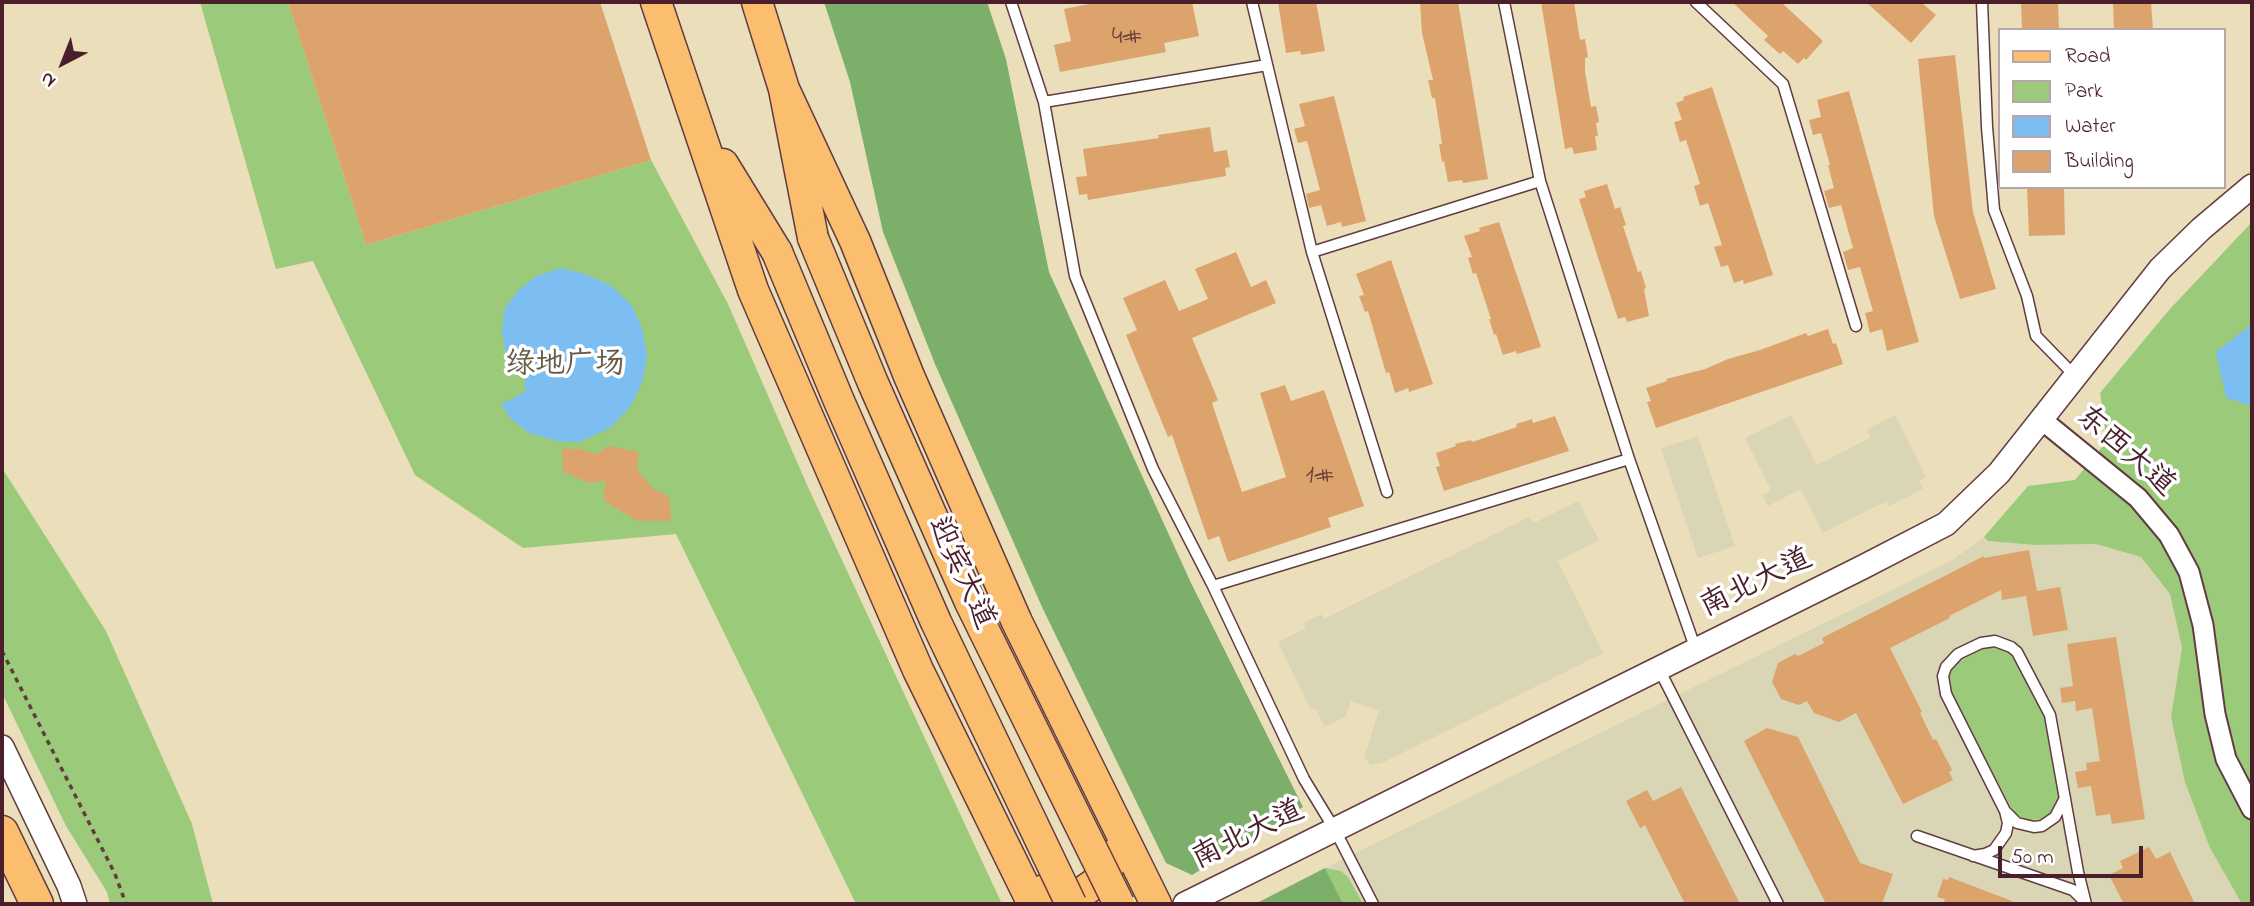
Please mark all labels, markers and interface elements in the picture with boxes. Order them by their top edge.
house number: 4# [1112,23,1142,55]
north arrow [28,28,98,98]
legend [1998,28,2226,189]
text: Road [2065,42,2111,72]
text: N [35,65,62,93]
text: Park [2065,77,2103,107]
text: Water [2065,112,2116,142]
text: Building [2065,147,2134,177]
park label: 绿地广场 [505,349,625,385]
street label: 东西大道 [2067,400,2181,506]
house number: 1# [1306,462,1334,494]
street label: 迎宾大道 [917,512,1001,636]
street label: 南北大道 [1695,543,1819,627]
street label: 南北大道 [1187,795,1311,879]
scale bar [2002,832,2147,876]
text: 50 m [2011,843,2054,873]

